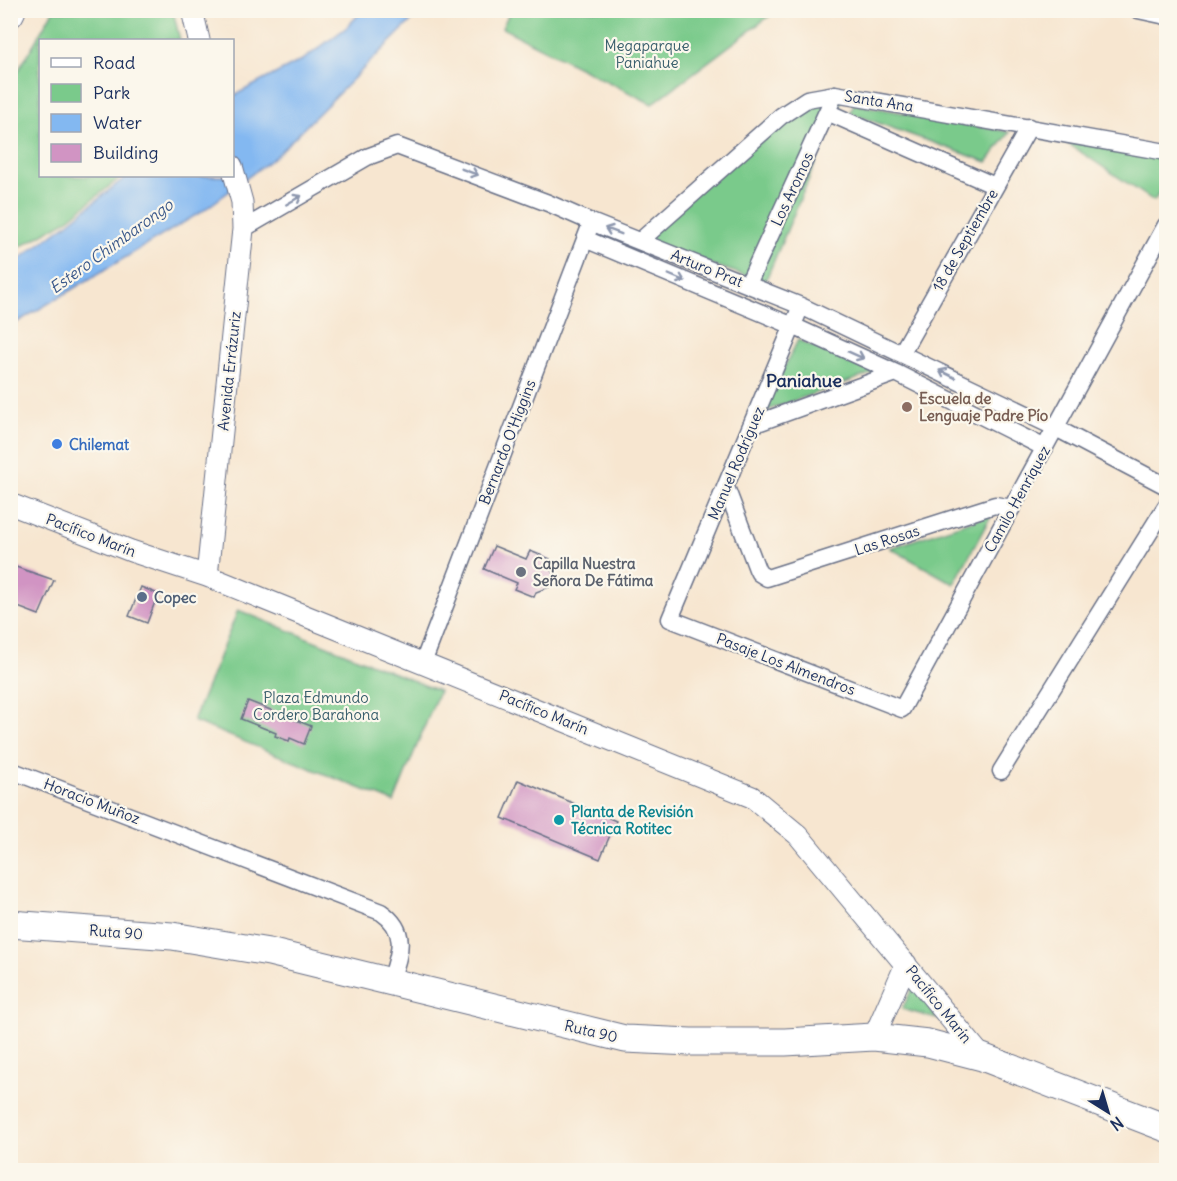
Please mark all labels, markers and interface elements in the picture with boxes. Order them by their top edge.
park label: Megaparque Paniahue [604,36,690,72]
legend [39,39,234,177]
text: Road [93,51,136,74]
text: Park [93,81,130,104]
street label: Santa Ana [843,86,915,116]
text: Water [93,111,143,134]
text: Building [93,141,158,164]
street label: Los Aromos [767,149,817,229]
one-way arrow [461,167,479,178]
street label: 18 de Septiembre [928,185,1002,295]
water label: Estero Chimbarongo [45,194,177,297]
one-way arrow [285,194,302,206]
one-way arrow [605,224,623,235]
street label: Arturo Prat [668,245,746,291]
one-way arrow [668,273,686,284]
street label: Avenida Errázuriz [213,310,245,432]
one-way arrow [847,350,865,361]
one-way arrow [938,368,956,380]
district label: Paniahue [766,369,842,392]
street label: Bernardo O'Higgins [474,377,540,507]
place label: Escuela de Lenguaje Padre Pío [919,389,1049,426]
marker: Escuela de Lenguaje Padre Pío [900,400,914,414]
street label: Manuel Rodríguez [704,403,768,523]
place label: Chilemat [69,435,130,454]
marker: Chilemat [50,437,64,451]
street label: Camilo Henríquez [980,442,1054,556]
street label: Pacífico Marín [43,509,139,561]
street label: Las Rosas [852,521,922,559]
place label: Capilla Nuestra Señora De Fátima [533,554,654,590]
marker: Capilla Nuestra Señora De Fátima [514,565,528,579]
place label: Copec [154,588,197,608]
marker: Copec [135,590,149,604]
street label: Pasaje Los Almendros [714,629,858,699]
street label: Pacífico Marín [497,685,592,739]
park label: Plaza Edmundo Cordero Barahona [253,688,380,724]
street label: Horacio Muñoz [41,774,143,828]
place label: Planta de Revisión Técnica Rotitec [571,802,694,838]
marker: Planta de Revisión Técnica Rotitec [552,813,566,827]
street label: Ruta 90 [88,921,144,943]
street label: Pacífico Marín [902,961,976,1047]
street label: Ruta 90 [563,1016,619,1046]
north arrow [1078,1082,1138,1142]
text: N [1107,1113,1127,1135]

